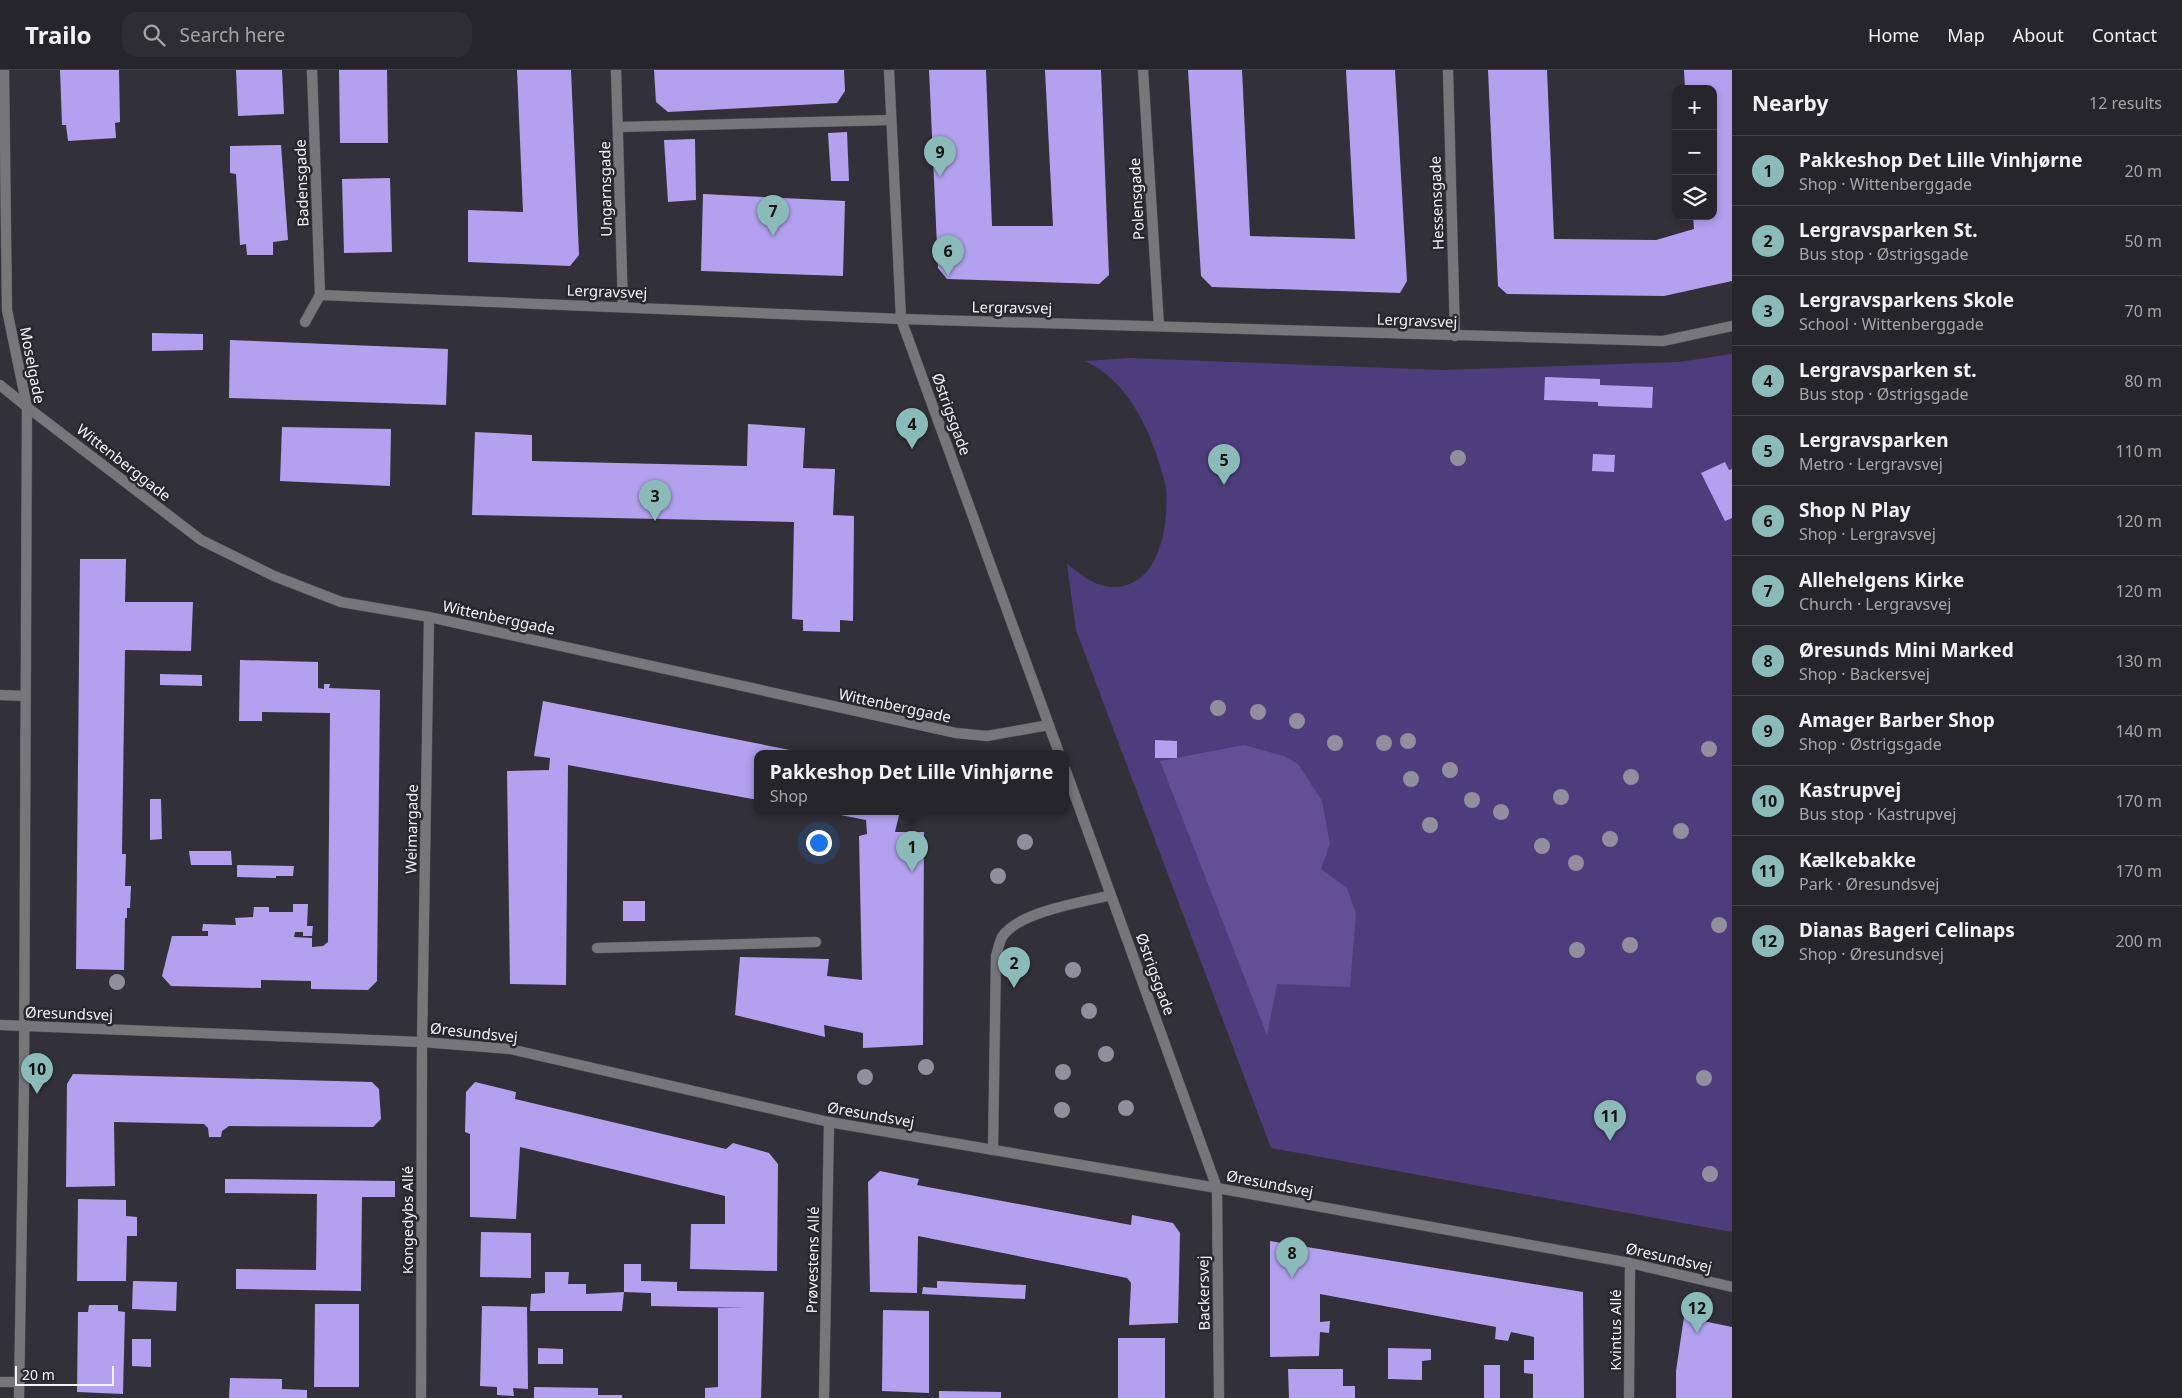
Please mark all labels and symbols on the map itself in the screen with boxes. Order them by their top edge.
pin: 9 [924,136,956,177]
street label: Badensgade [289,139,313,227]
street label: Ungarnsgade [594,141,616,237]
street label: Hessensgade [1424,156,1448,250]
street label: Polensgade [1124,157,1148,241]
pin: 7 [757,195,789,236]
pin: 6 [932,235,964,276]
street label: Lergravsvej [566,280,648,302]
street label: Lergravsvej [972,296,1052,318]
street label: Lergravsvej [1376,309,1458,331]
street label: Moselgade [16,325,50,405]
street label: Østrigsgade [928,370,976,458]
pin: 4 [896,408,928,449]
street label: Wittenberggade [73,419,175,505]
pin: 5 [1208,444,1240,485]
pin: 3 [639,480,671,521]
street label: Wittenberggade [441,595,557,639]
street label: Wittenberggade [837,683,953,727]
street label: Weimargade [400,784,422,874]
your location [806,830,832,856]
pin: 1 [896,831,928,872]
street label: Østrigsgade [1132,930,1180,1018]
pin: 2 [998,947,1030,988]
street label: Øresundsvej [25,1001,113,1025]
street label: Øresundsvej [429,1017,519,1047]
pin: 10 [21,1053,53,1094]
street label: Øresundsvej [826,1096,916,1132]
pin: 11 [1594,1100,1626,1141]
street label: Øresundsvej [1225,1165,1315,1201]
street label: Kongedybs Allé [397,1166,417,1274]
street label: Prøvestens Allé [801,1206,823,1314]
pin: 8 [1276,1237,1308,1278]
street label: Øresundsvej [1624,1237,1714,1277]
street label: Backersvej [1192,1255,1214,1331]
street label: Kvintus Allé [1605,1289,1625,1371]
pin: 12 [1681,1292,1713,1333]
scale bar [15,1363,114,1386]

